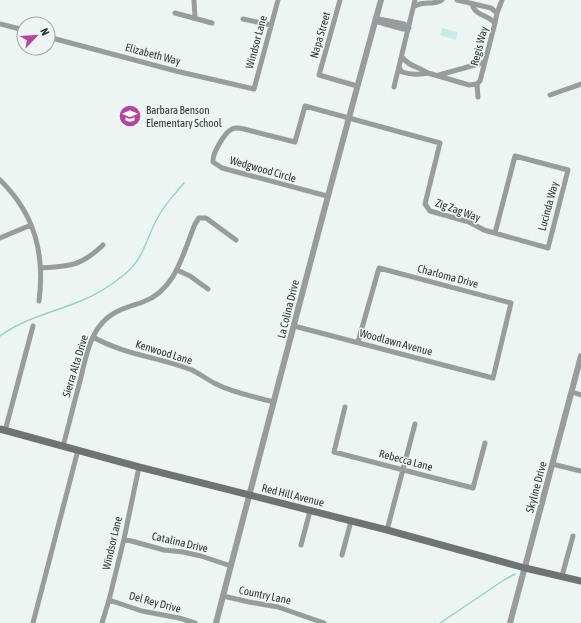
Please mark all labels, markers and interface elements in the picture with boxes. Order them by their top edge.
street label: Napa Street [308,10,332,60]
street label: Windsor Lane [243,14,269,70]
north arrow [16,16,56,56]
street label: Regis Way [468,24,490,67]
text: N [38,26,52,37]
street label: Elizabeth Way [124,41,182,67]
school or university icon: Barbara Benson Elementary School [117,103,143,129]
place label: Barbara Benson Elementary School [146,104,222,129]
street label: Wedgwood Circle [228,154,298,184]
street label: Lucinda Way [536,180,560,232]
street label: Zig Zag Way [434,196,483,224]
street label: Charloma Drive [416,262,480,290]
street label: La Colina Drive [275,279,301,339]
street label: Woodlawn Avenue [358,326,434,358]
street label: Sierra Alta Drive [60,333,90,399]
street label: Kenwood Lane [134,338,194,366]
street label: Rebecca Lane [378,447,434,473]
street label: Skyline Drive [523,460,549,514]
street label: Red Hill Avenue [261,481,325,509]
street label: Windsor Lane [100,515,124,571]
street label: Catalina Drive [151,530,209,554]
street label: Country Lane [238,584,292,606]
street label: Del Rey Drive [128,589,182,615]

